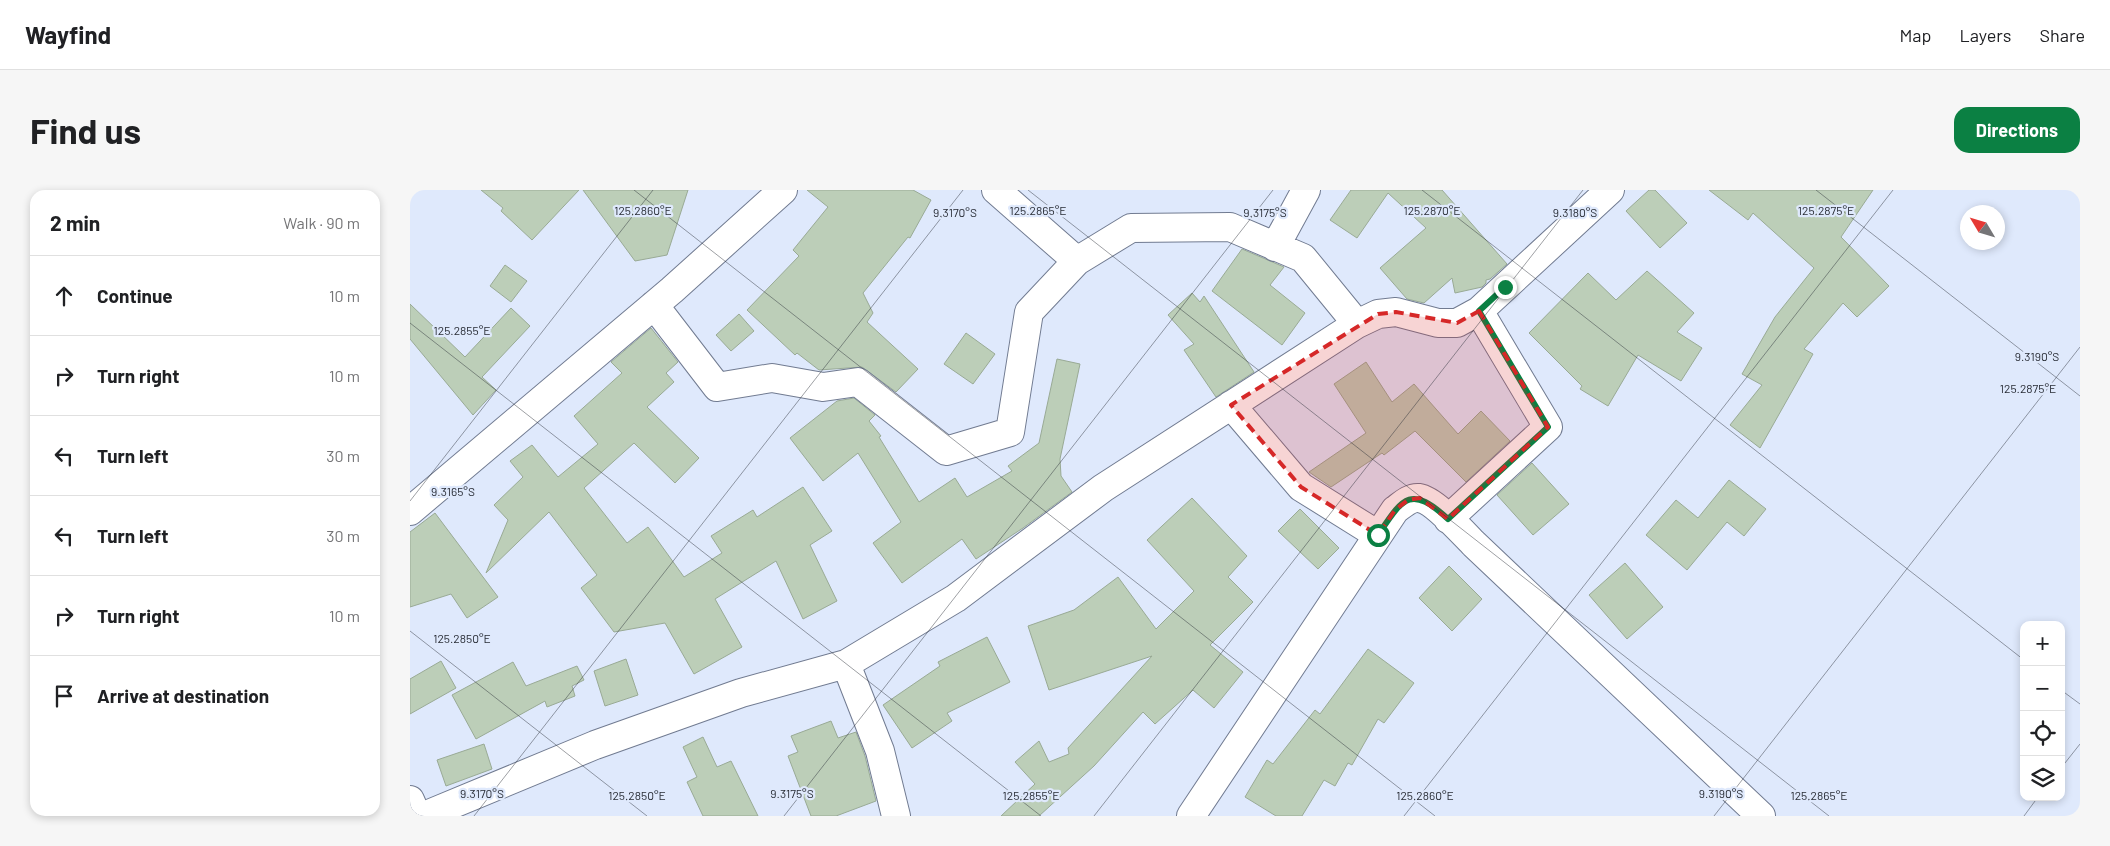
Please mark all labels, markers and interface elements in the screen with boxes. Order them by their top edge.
text: Wayfind [25,20,111,49]
text: Map [1899,24,1931,46]
text: Layers [1959,24,2012,46]
text: Share [2040,24,2085,46]
button: Directions [1954,107,2080,153]
text: Find us [30,109,141,151]
text: 125.2860°E [614,203,672,217]
text: 125.2865°E [1009,203,1067,217]
text: 125.2870°E [1403,203,1461,217]
text: 125.2875°E [1798,203,1854,217]
text: 9.3170°S [933,205,977,219]
text: 9.3175°S [1243,205,1287,219]
text: 9.3180°S [1553,205,1597,219]
north arrow [1960,205,2005,250]
text: 2 min [50,210,100,235]
text: Walk · 90 m [283,213,360,232]
route end [1494,276,1517,299]
icon: ahead [50,282,78,310]
text: Continue [97,284,173,307]
text: 10 m [329,286,360,305]
text: 125.2855°E [434,323,491,337]
text: 9.3190°S [2015,349,2059,363]
icon: right [50,362,78,390]
text: Turn right [97,364,179,387]
text: 10 m [329,366,360,385]
text: 125.2875°E [2000,381,2056,395]
icon: left [50,442,78,470]
text: Turn left [97,444,168,467]
text: 30 m [326,446,360,465]
text: 9.3165°S [431,484,475,498]
icon: left [50,522,78,550]
text: Turn left [97,524,168,547]
route start [1367,524,1390,547]
text: 30 m [326,526,360,545]
icon: right [50,602,78,630]
text: Turn right [97,604,179,627]
text: 10 m [329,606,360,625]
map controls [2020,621,2065,801]
button: + [2020,621,2065,666]
text: 125.2850°E [433,631,491,645]
button: − [2020,666,2065,711]
icon: arrive [50,682,78,710]
text: Arrive at destination [97,684,269,707]
button: locate [2020,711,2065,756]
button: layers [2020,756,2065,801]
text: 9.3170°S [460,786,504,800]
text: 9.3175°S [770,786,814,800]
text: 9.3190°S [1699,786,1743,800]
text: 125.2850°E [608,788,666,802]
text: 125.2855°E [1003,788,1060,802]
text: 125.2860°E [1396,788,1454,802]
text: 125.2865°E [1790,788,1848,802]

